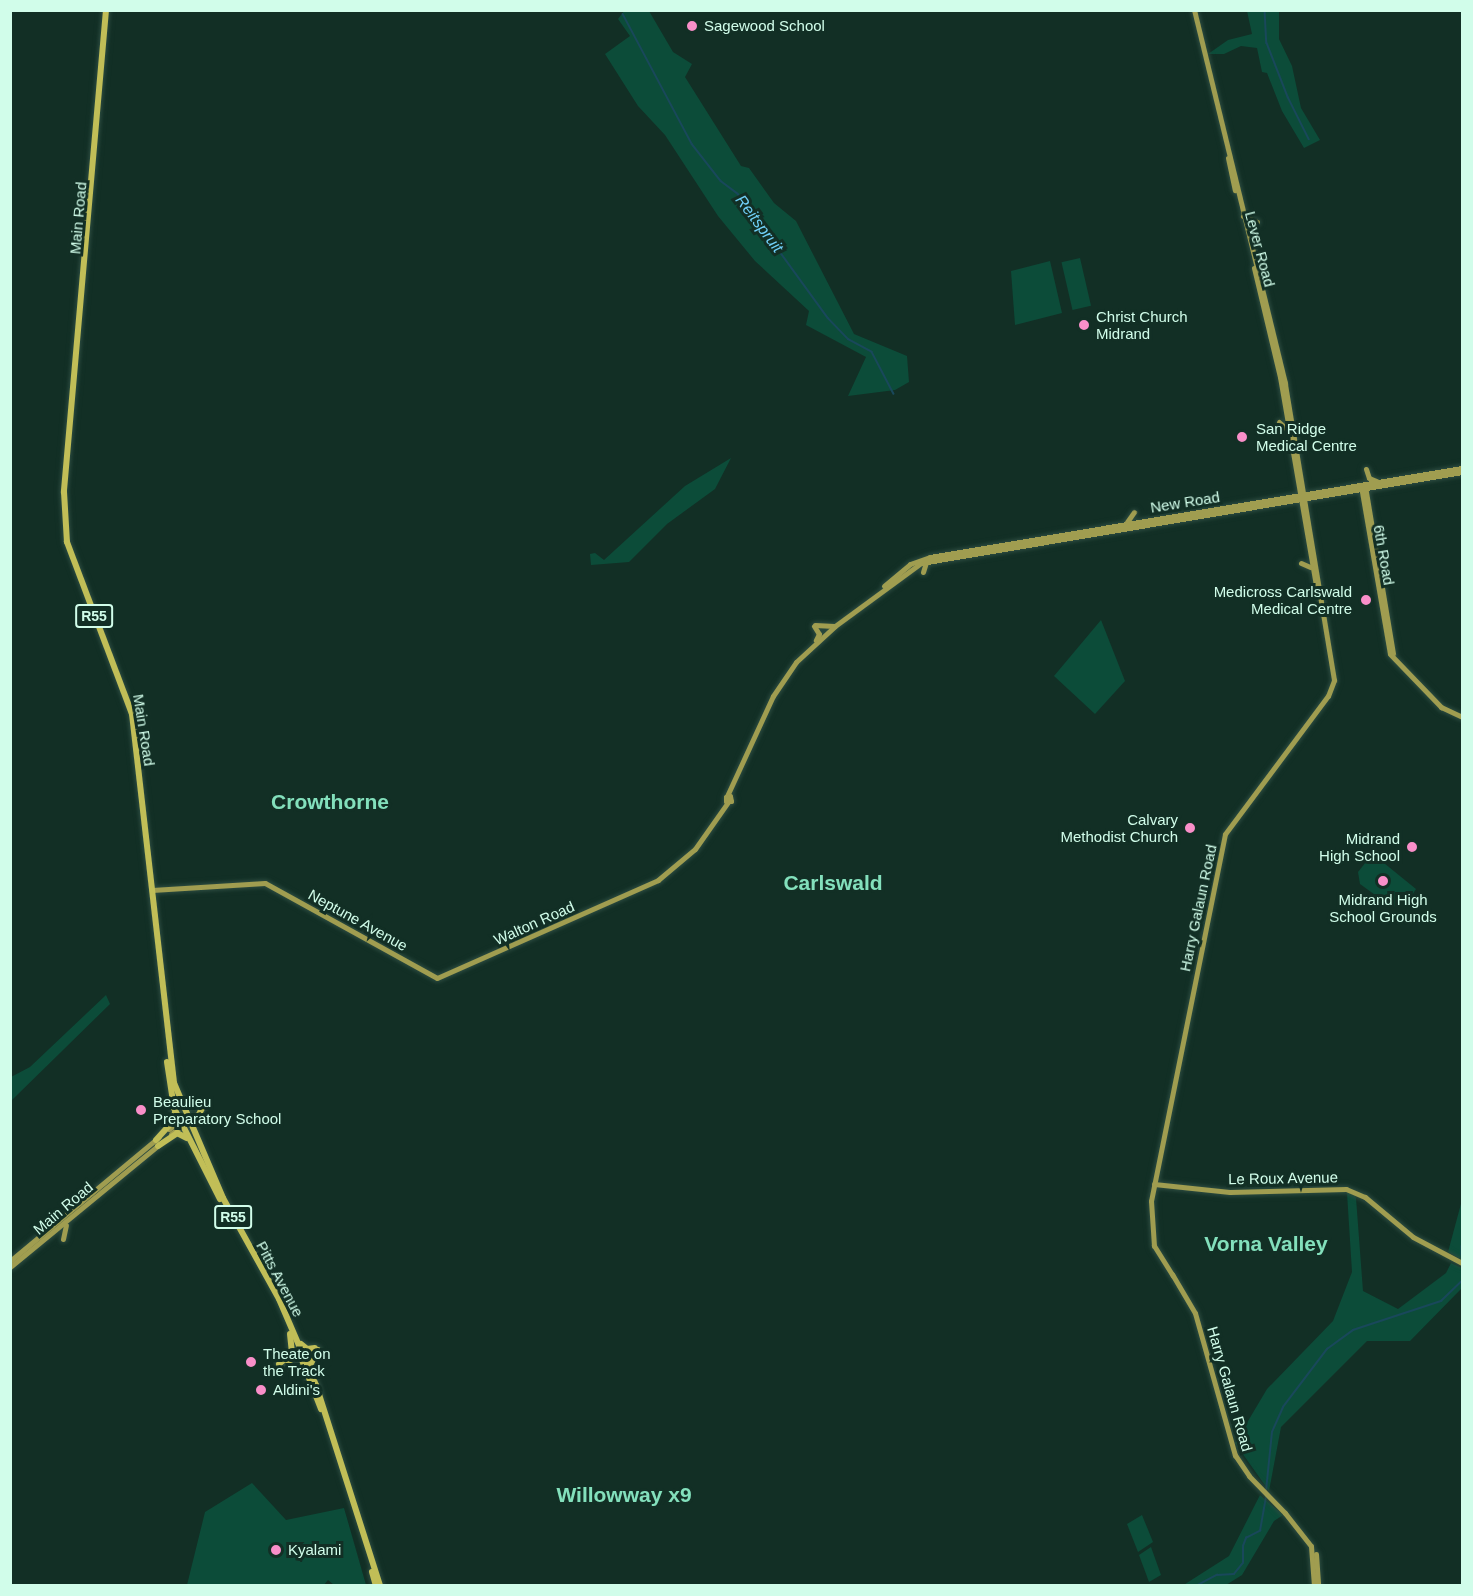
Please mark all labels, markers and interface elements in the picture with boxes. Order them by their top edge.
place label: Sagewood School [704,17,825,35]
marker: Sagewood School [685,19,699,33]
street label: Main Road [66,181,90,255]
water label: Reitspruit [731,191,787,257]
street label: Lever Road [1241,209,1279,289]
place label: Christ Church Midrand [1096,307,1188,342]
marker: Christ Church Midrand [1077,318,1091,332]
place label: San Ridge Medical Centre [1256,419,1357,454]
marker: San Ridge Medical Centre [1233,428,1251,446]
street label: New Road [1149,488,1221,516]
street label: 6th Road [1370,523,1398,587]
place label: Medicross Carlswald Medical Centre [1214,582,1352,617]
marker: Medicross Carlswald Medical Centre [1357,591,1375,609]
road number: R55 [74,605,113,627]
street label: Main Road [129,693,159,767]
district label: Crowthorne [271,789,389,815]
place label: Calvary Methodist Church [1060,810,1178,845]
marker: Calvary Methodist Church [1183,821,1197,835]
place label: Midrand High School [1319,829,1400,864]
marker: Midrand High School [1405,840,1419,854]
street label: Harry Galaun Road [1176,843,1220,973]
district label: Carlswald [783,870,883,896]
marker: Midrand High School Grounds [1376,874,1390,888]
street label: Neptune Avenue [305,885,411,955]
place label: Midrand High School Grounds [1329,890,1437,925]
street label: Walton Road [491,897,577,949]
place label: Beaulieu Preparatory School [153,1092,281,1127]
marker: Beaulieu Preparatory School [134,1103,148,1117]
street label: Le Roux Avenue [1228,1168,1338,1188]
street label: Main Road [29,1178,97,1238]
road number: R55 [214,1206,252,1228]
district label: Vorna Valley [1204,1231,1328,1257]
street label: Pitts Avenue [252,1238,308,1320]
street label: Harry Galaun Road [1204,1324,1256,1454]
place label: Theate on the Track [263,1344,331,1379]
marker: Theate on the Track [244,1355,258,1369]
place label: Aldini's [273,1381,320,1399]
marker: Aldini's [254,1383,268,1397]
district label: Willowway x9 [556,1482,692,1508]
place label: Kyalami [288,1541,341,1559]
marker: Kyalami [269,1543,283,1557]

